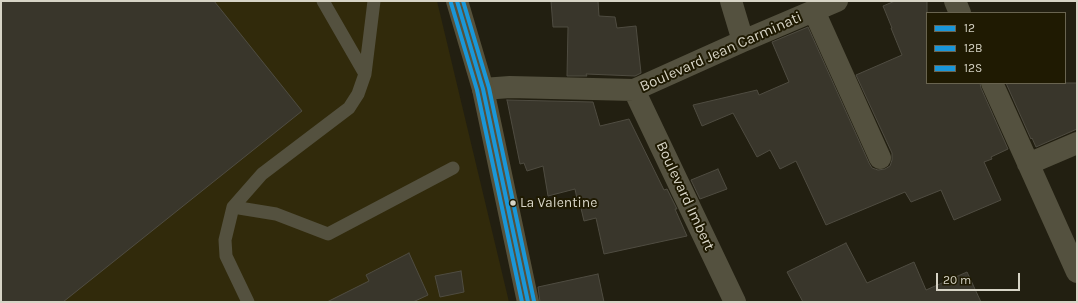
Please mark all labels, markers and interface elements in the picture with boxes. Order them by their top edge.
street label: Boulevard Jean Carminati [637,8,805,96]
legend [926,12,1066,84]
text: 12 [964,21,975,35]
text: 12B [964,41,982,55]
text: 12S [964,61,982,75]
street label: Boulevard Imbert [652,139,718,253]
place label: La Valentine [520,195,597,211]
marker: La Valentine [508,198,518,208]
scale bar [938,265,1022,291]
text: 20 m [943,273,971,287]

